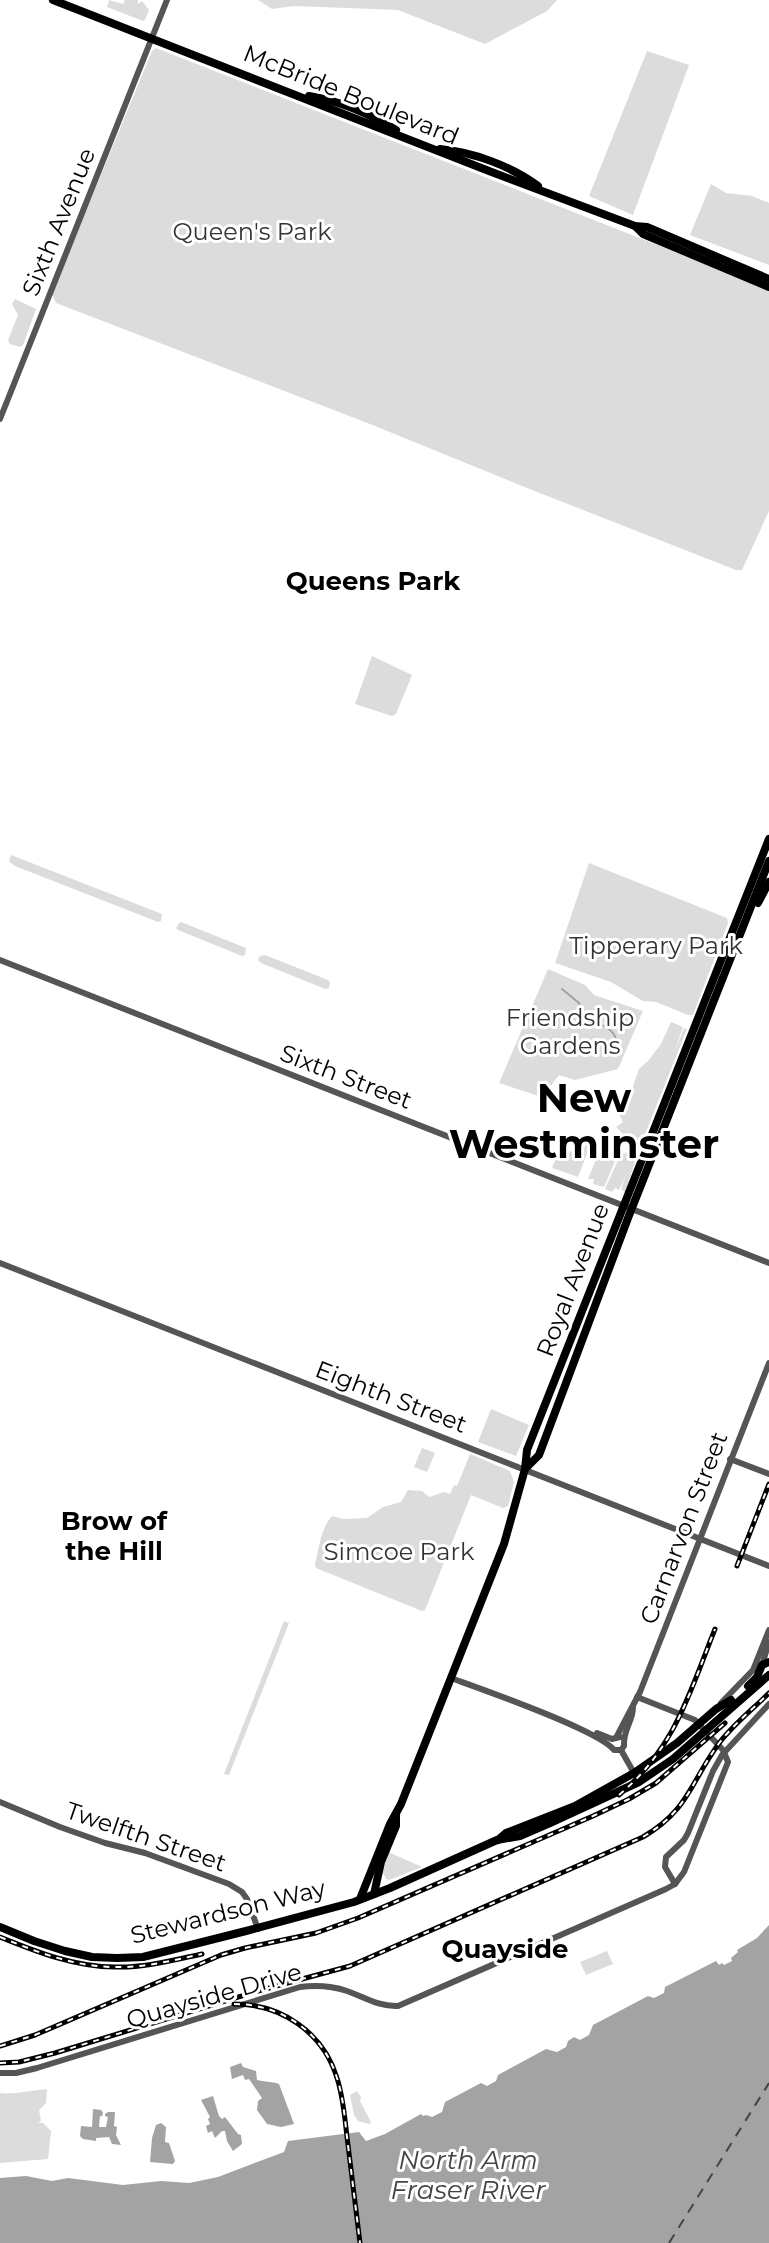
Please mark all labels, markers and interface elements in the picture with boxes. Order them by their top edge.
street label: McBride Boulevard [239,38,463,151]
street label: Sixth Avenue [16,144,101,300]
park label: Queen's Park [172,217,332,246]
district label: Queens Park [286,565,461,597]
park label: Tipperary Park [569,931,743,960]
park label: Friendship Gardens [506,1003,634,1060]
street label: Sixth Street [276,1038,416,1115]
district label: New Westminster [449,1073,719,1168]
street label: Royal Avenue [530,1199,615,1361]
street label: Eighth Street [311,1354,471,1439]
street label: Carnarvon Street [634,1427,734,1628]
district label: Brow of the Hill [61,1505,168,1567]
park label: Simcoe Park [324,1537,475,1566]
street label: Twelfth Street [62,1796,230,1878]
street label: Stewardson Way [127,1873,328,1950]
district label: Quayside [442,1933,568,1965]
street label: Quayside Drive [123,1957,305,2034]
water label: North Arm Fraser River [390,2144,546,2206]

